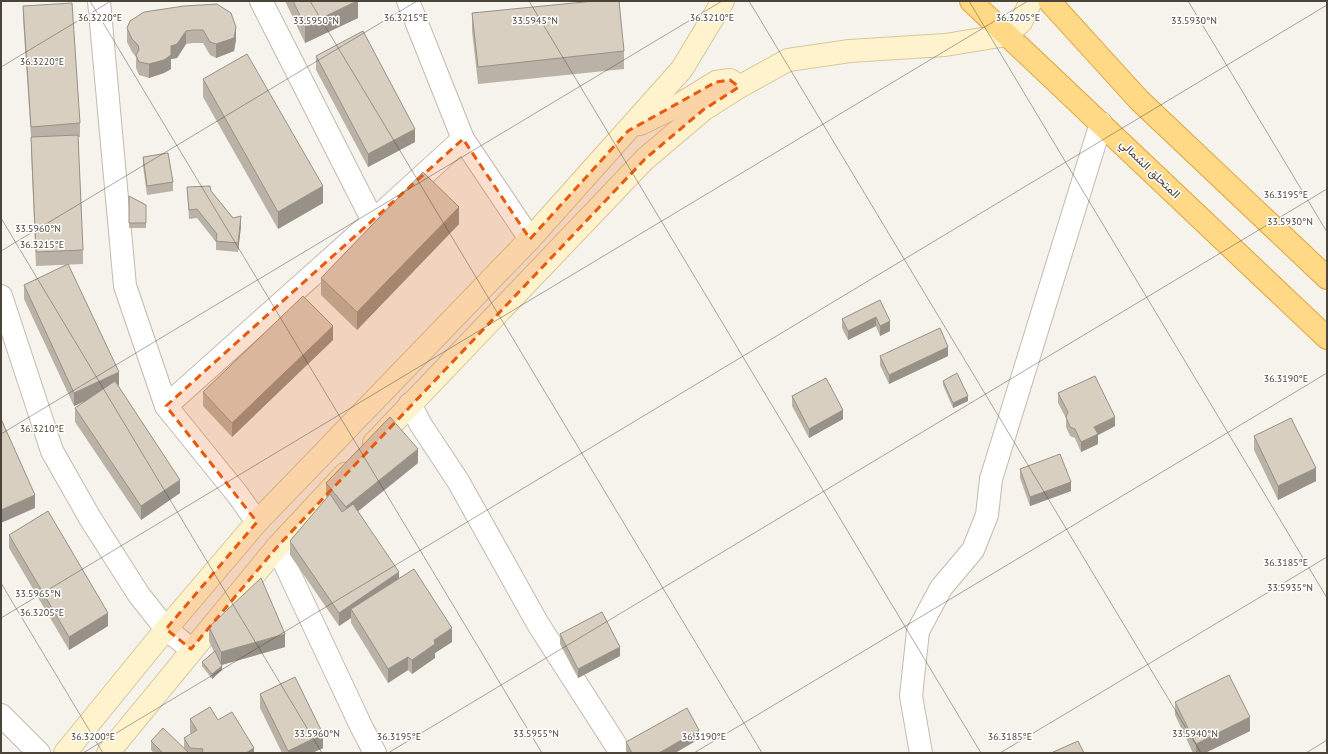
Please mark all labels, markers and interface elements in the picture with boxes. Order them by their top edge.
text: 36.3220°E [78,11,122,24]
text: 36.3215°E [384,11,428,24]
text: 36.3210°E [690,11,734,24]
text: 36.3205°E [996,11,1040,24]
text: 33.5950°N [293,14,339,27]
text: 33.5945°N [512,14,558,27]
text: 33.5930°N [1171,14,1217,27]
text: 36.3220°E [20,55,64,68]
street label: المتحلق الشمالي [1115,136,1184,203]
text: 36.3195°E [1264,188,1308,201]
text: 33.5930°N [1267,215,1313,228]
text: 33.5960°N [15,222,61,235]
text: 36.3215°E [20,238,64,251]
text: 36.3190°E [1264,372,1308,385]
text: 36.3210°E [20,422,64,435]
text: 36.3185°E [1264,556,1308,569]
text: 33.5935°N [1267,581,1313,594]
text: 33.5965°N [15,587,61,600]
text: 36.3205°E [20,606,64,619]
text: 33.5960°N [294,727,340,740]
text: 33.5955°N [513,727,559,740]
text: 33.5940°N [1172,727,1218,740]
text: 36.3200°E [71,730,115,743]
text: 36.3195°E [377,730,421,743]
text: 36.3190°E [682,730,726,743]
text: 36.3185°E [988,730,1032,743]

